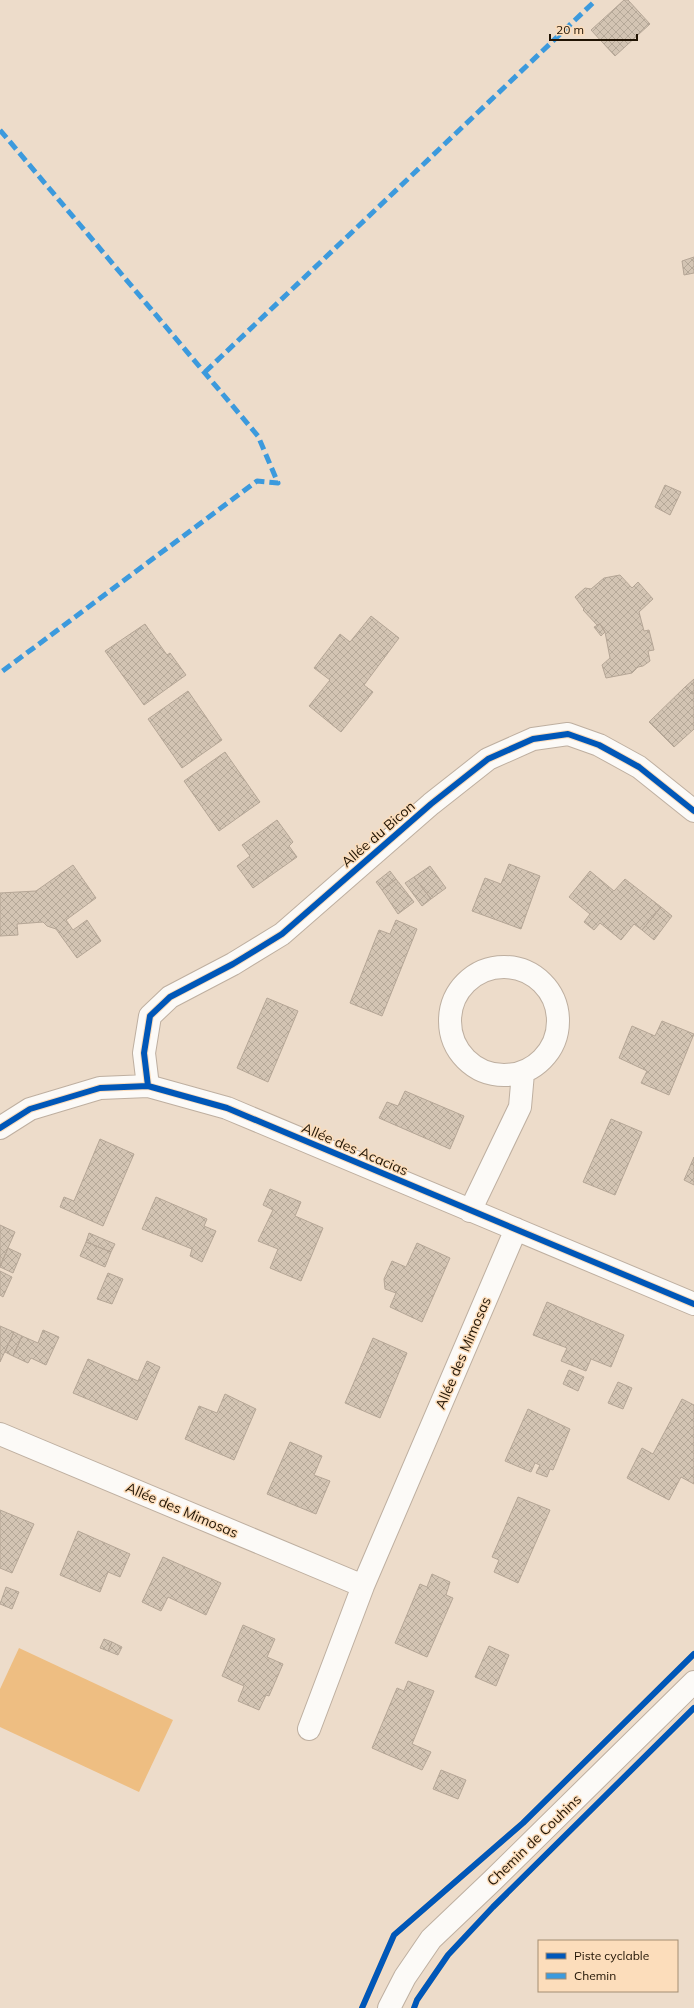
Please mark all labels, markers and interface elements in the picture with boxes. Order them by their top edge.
scale bar [550,16,637,42]
text: 20 m [556,22,584,37]
street label: Allée du Bicon [337,797,419,871]
street label: Allée des Acacias [299,1119,411,1179]
street label: Allée des Mimosas [431,1294,495,1412]
street label: Allée des Mimosas [123,1478,241,1542]
street label: Chemin de Couhins [483,1790,585,1890]
legend [538,1940,678,1992]
text: Piste cyclable [574,1948,649,1963]
text: Chemin [574,1968,616,1983]

